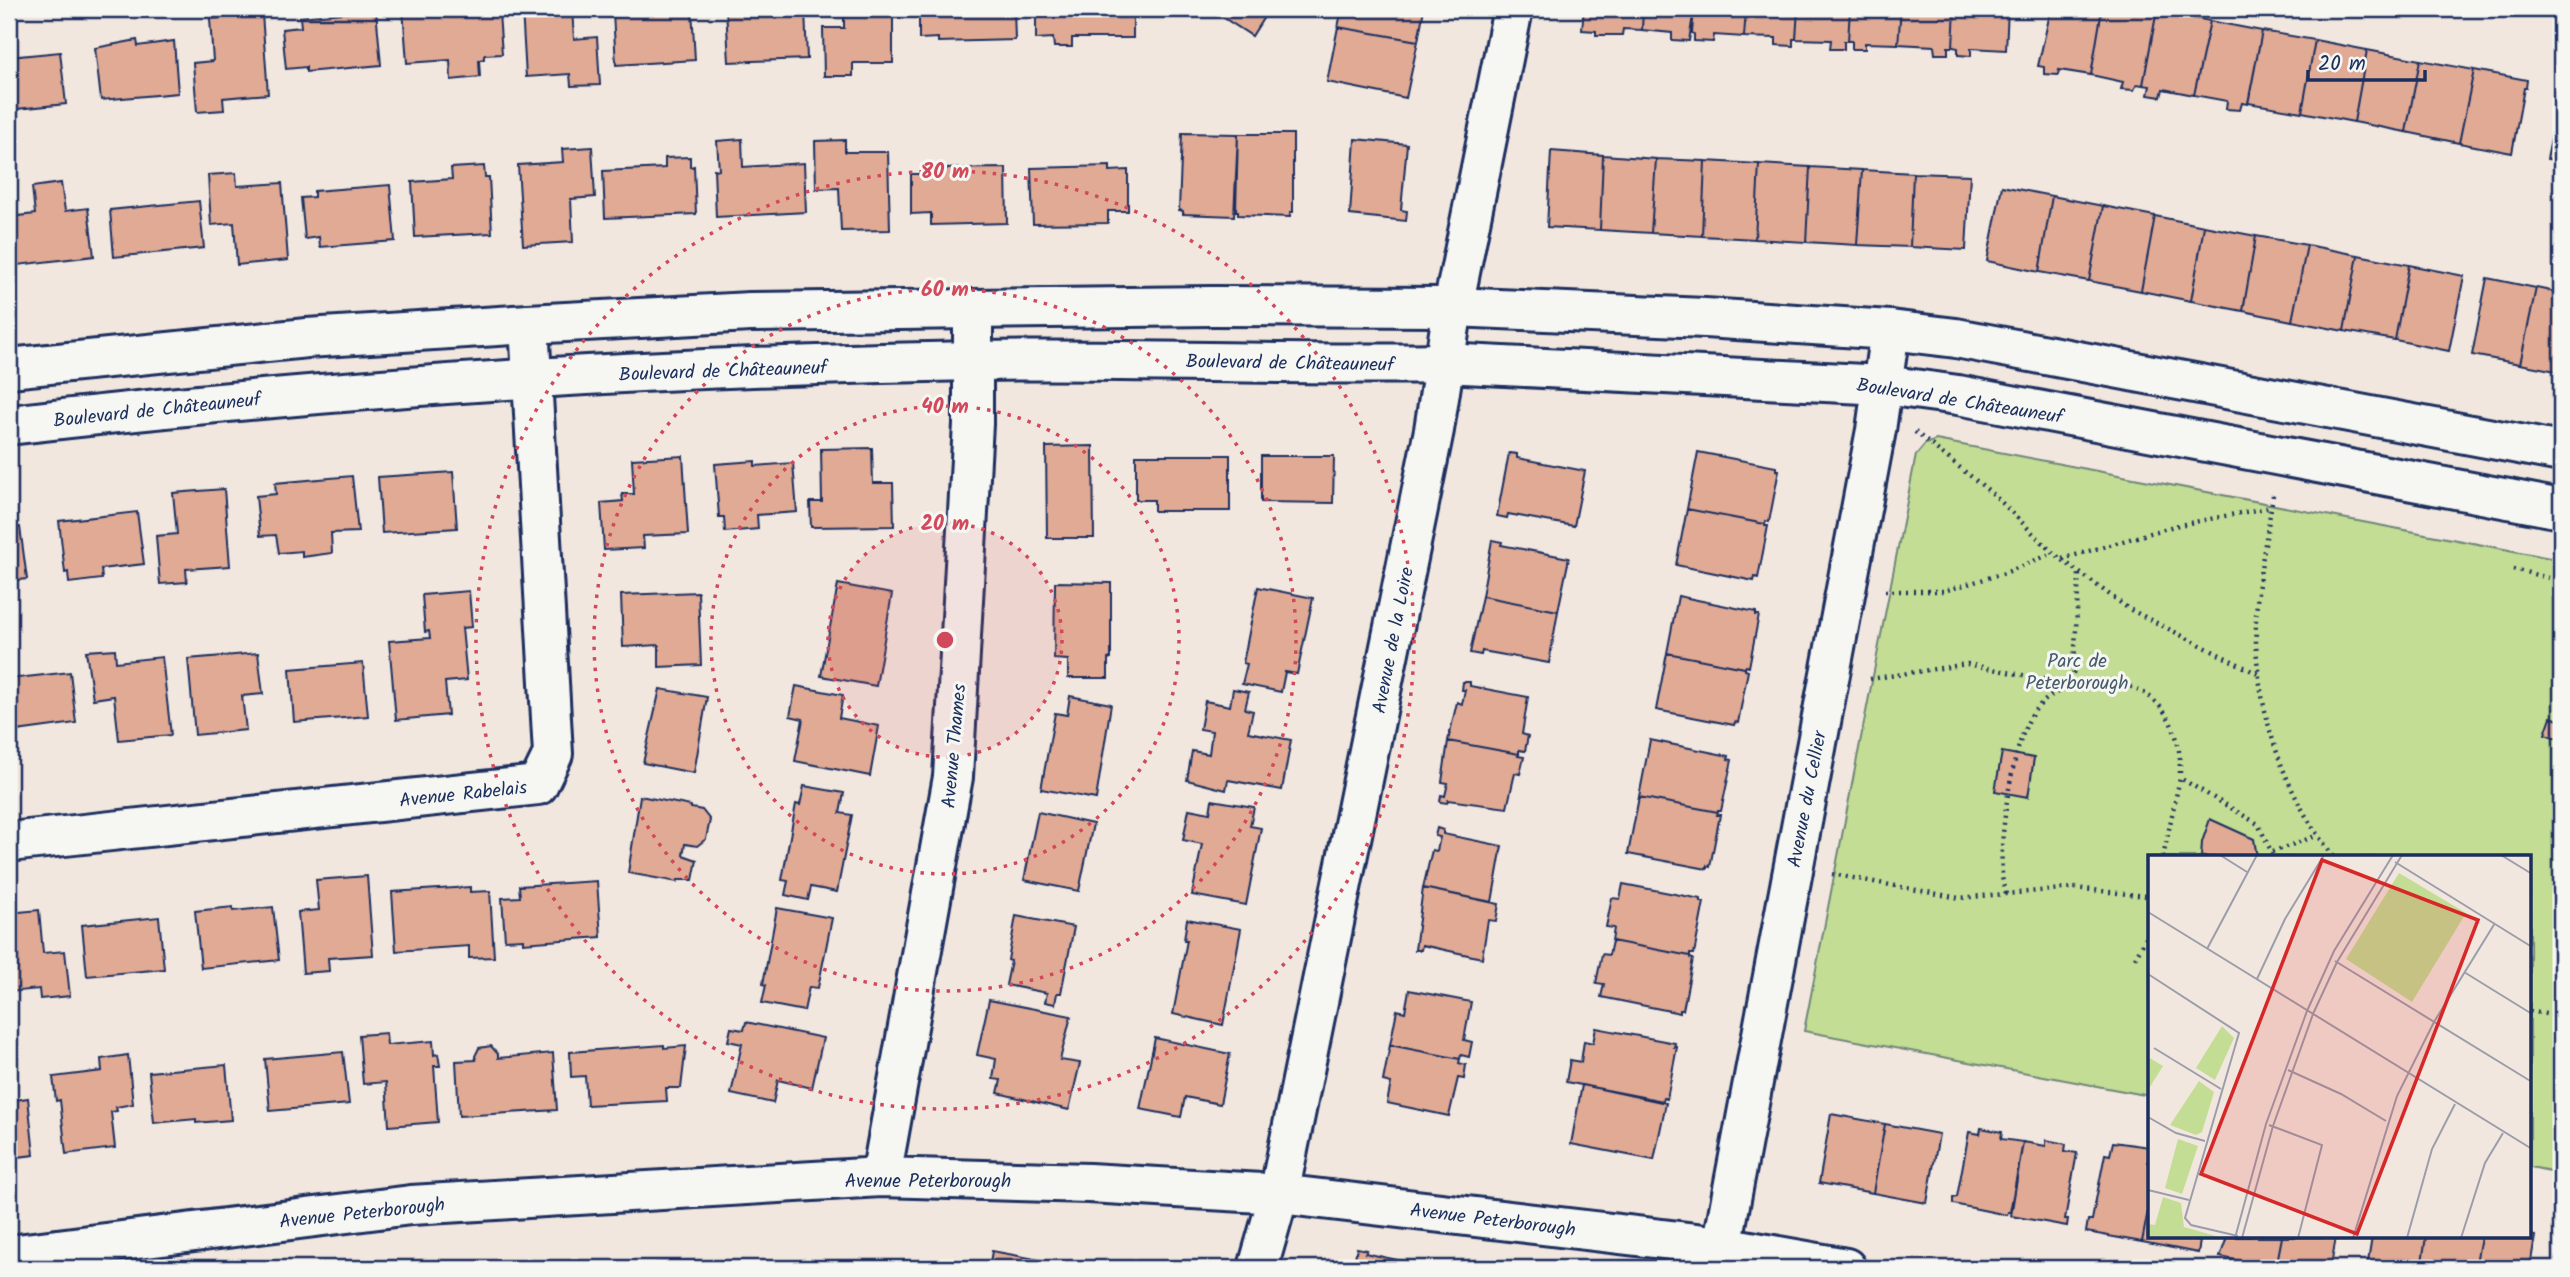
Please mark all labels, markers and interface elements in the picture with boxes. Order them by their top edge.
scale bar [2308,38,2425,82]
text: 20 m [2318,48,2366,81]
text: 80 m [921,156,969,189]
text: 60 m [921,274,969,307]
street label: Boulevard de Châteauneuf [1185,347,1396,381]
street label: Boulevard de Châteauneuf [618,353,830,391]
street label: Boulevard de Châteauneuf [1854,371,2067,433]
street label: Boulevard de Châteauneuf [52,385,264,437]
text: 40 m [921,391,969,424]
text: 20 m [921,508,969,541]
street label: Avenue de la Loire [1365,564,1423,716]
centre of rings [933,628,957,652]
park label: Parc de Peterborough [2026,647,2128,699]
street label: Avenue Thames [935,683,975,810]
street label: Avenue du Cellier [1780,727,1836,870]
street label: Avenue Rabelais [398,773,529,817]
inset map [2148,855,2532,1238]
street label: Avenue Peterborough [845,1167,1011,1197]
street label: Avenue Peterborough [278,1190,447,1238]
street label: Avenue Peterborough [1408,1196,1577,1246]

